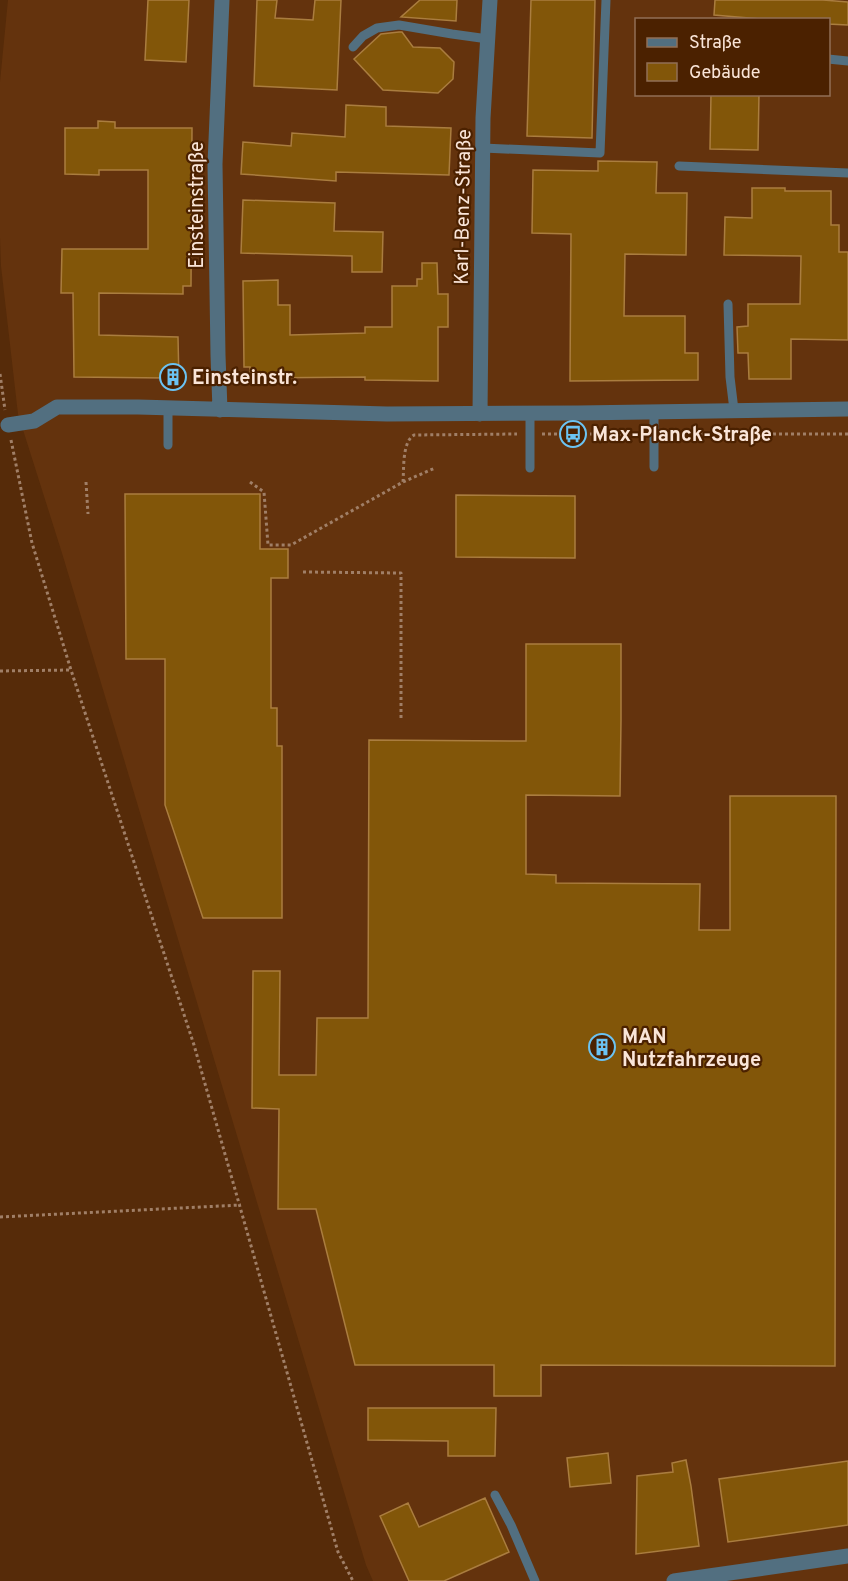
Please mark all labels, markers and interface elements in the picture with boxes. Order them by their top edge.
legend [635,18,830,96]
text: Straße [689,32,741,55]
text: Gebäude [689,62,761,85]
street label: Karl-Benz-Straße [450,129,478,285]
street label: Einsteinstraße [185,141,211,269]
building icon: Einsteinstr. [158,362,188,392]
place label: Einsteinstr. [192,366,297,392]
bus stop icon: Max-Planck-Straße [558,419,588,449]
place label: Max-Planck-Straße [592,423,772,449]
place label: MAN Nutzfahrzeuge [622,1025,761,1074]
building icon: MAN Nutzfahrzeuge [587,1032,617,1062]

